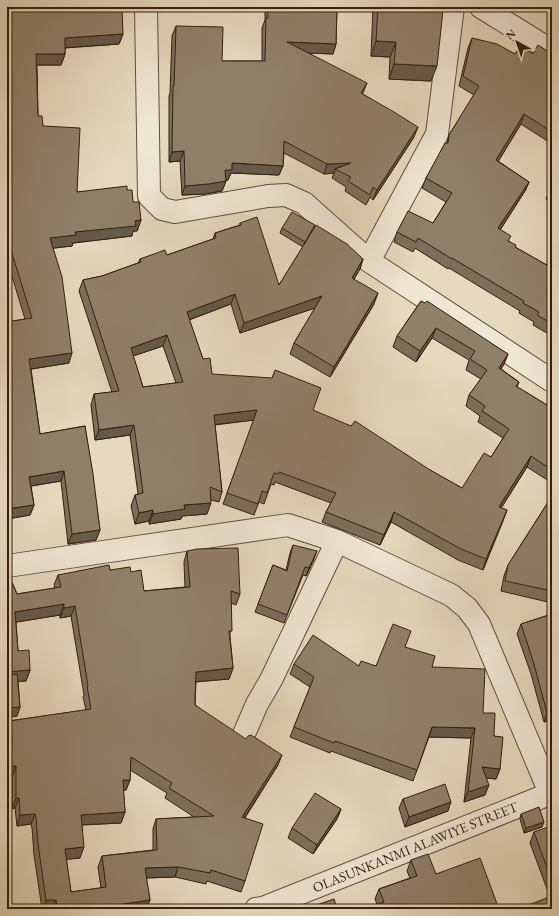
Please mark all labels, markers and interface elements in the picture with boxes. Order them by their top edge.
north arrow [497,22,537,62]
text: N [503,26,519,43]
street label: OLASUNKANMI ALAWIYE STREET [310,797,521,897]

